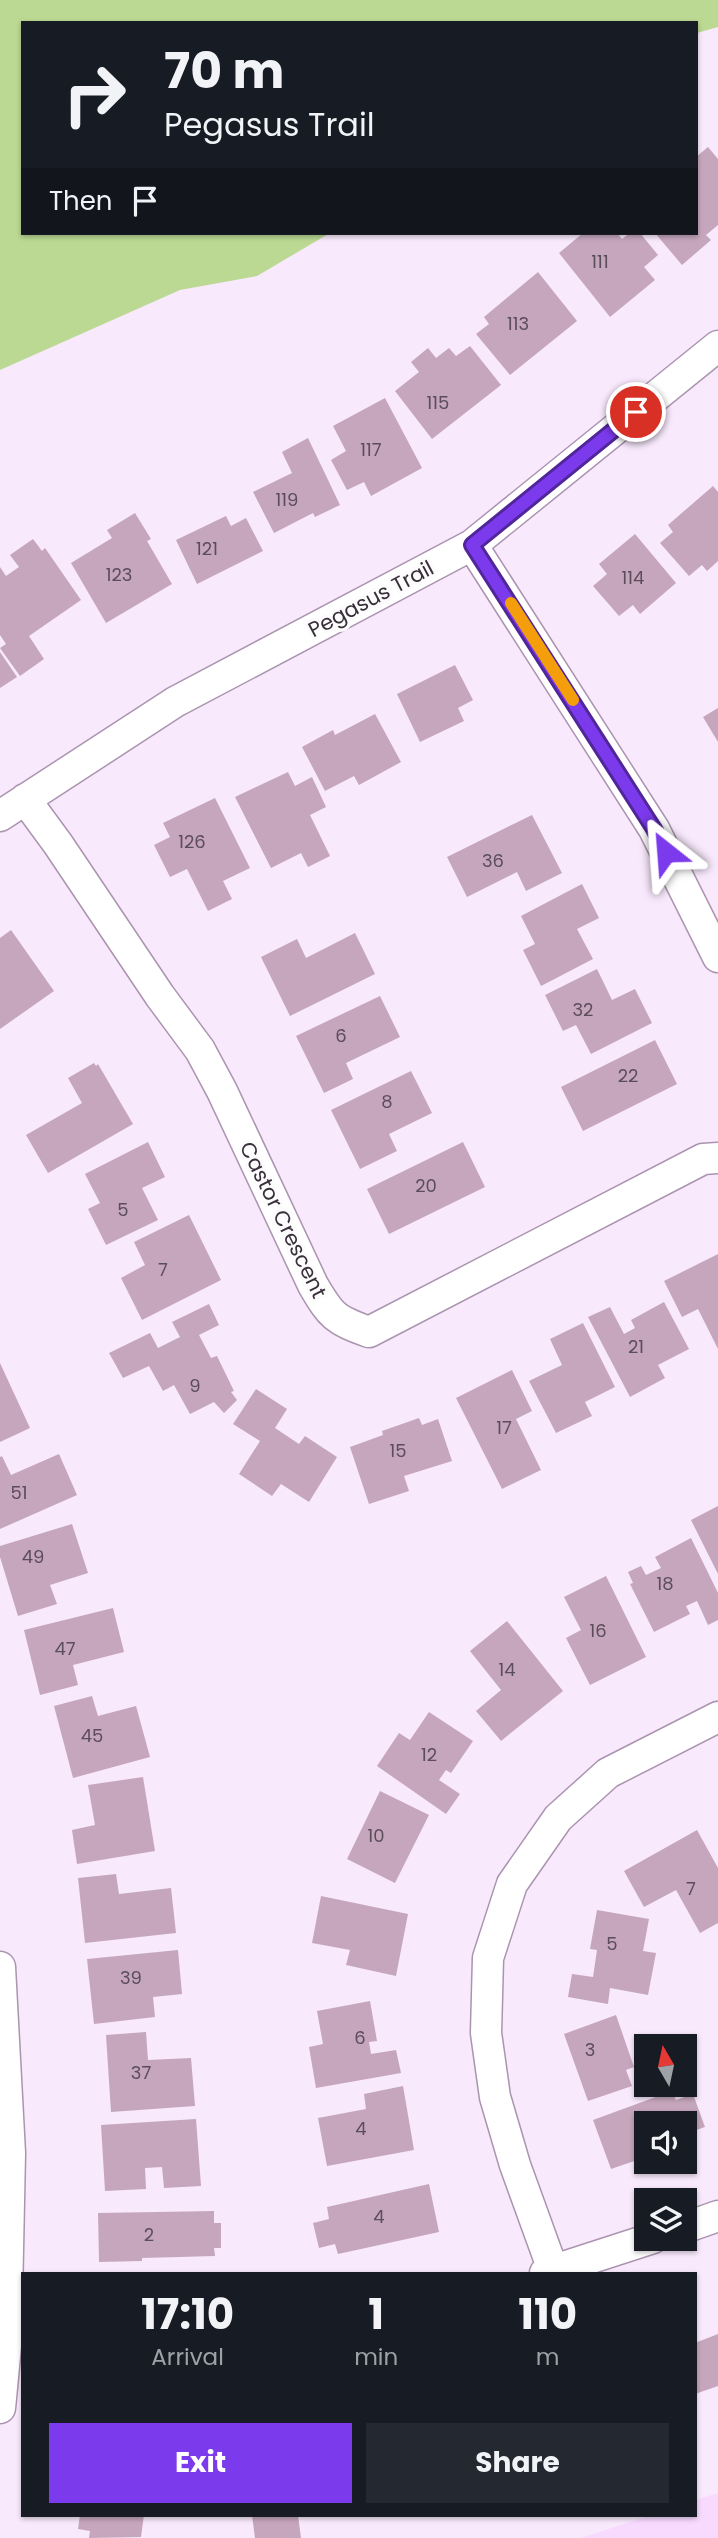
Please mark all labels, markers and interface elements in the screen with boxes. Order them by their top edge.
text: 70 m [164,37,284,105]
icon: right [49,49,140,140]
text: Pegasus Trail [164,102,375,147]
icon: arrive [126,182,164,220]
text: Then [49,183,112,219]
house number: 111 [591,249,609,274]
house number: 113 [507,311,529,336]
pin [606,382,666,442]
house number: 115 [427,390,449,415]
icon: arrive [617,393,655,431]
house number: 117 [360,437,382,462]
house number: 119 [276,487,298,512]
house number: 121 [196,536,218,561]
street label: Pegasus Trail [303,553,439,644]
house number: 123 [106,562,132,587]
house number: 114 [622,565,644,590]
position arrow [629,815,703,889]
house number: 126 [178,829,206,854]
house number: 36 [482,848,504,873]
house number: 32 [573,997,593,1022]
house number: 6 [335,1023,347,1048]
house number: 22 [618,1063,638,1088]
house number: 8 [381,1089,393,1114]
street label: Castor Crescent [233,1137,334,1303]
house number: 20 [415,1173,437,1198]
house number: 5 [117,1197,129,1222]
house number: 7 [158,1257,168,1282]
house number: 21 [628,1334,644,1359]
house number: 9 [189,1373,201,1398]
house number: 17 [496,1415,512,1440]
house number: 15 [389,1438,407,1463]
house number: 51 [10,1480,28,1505]
house number: 49 [22,1544,44,1569]
house number: 18 [656,1571,674,1596]
house number: 16 [589,1618,607,1643]
house number: 47 [54,1636,76,1661]
house number: 14 [498,1657,516,1682]
house number: 45 [81,1723,103,1748]
house number: 12 [421,1742,437,1767]
house number: 10 [367,1823,385,1848]
house number: 7 [686,1876,696,1901]
house number: 5 [606,1931,618,1956]
house number: 39 [120,1965,142,1990]
house number: 6 [354,2025,366,2050]
north arrow [634,2034,696,2096]
map controls [634,2034,697,2251]
house number: 3 [585,2037,595,2062]
house number: 37 [131,2060,151,2085]
button: sound [634,2111,697,2174]
house number: 4 [355,2116,367,2141]
button: layers [634,2188,697,2251]
house number: 4 [373,2204,385,2229]
house number: 2 [144,2222,154,2247]
text: 17:10 [141,2285,234,2344]
text: 1 [368,2285,384,2344]
text: 110 [518,2285,577,2344]
text: Arrival [151,2341,224,2373]
text: min [354,2341,398,2373]
text: m [536,2341,559,2373]
button: Exit [49,2423,352,2503]
button: Share [366,2423,669,2503]

